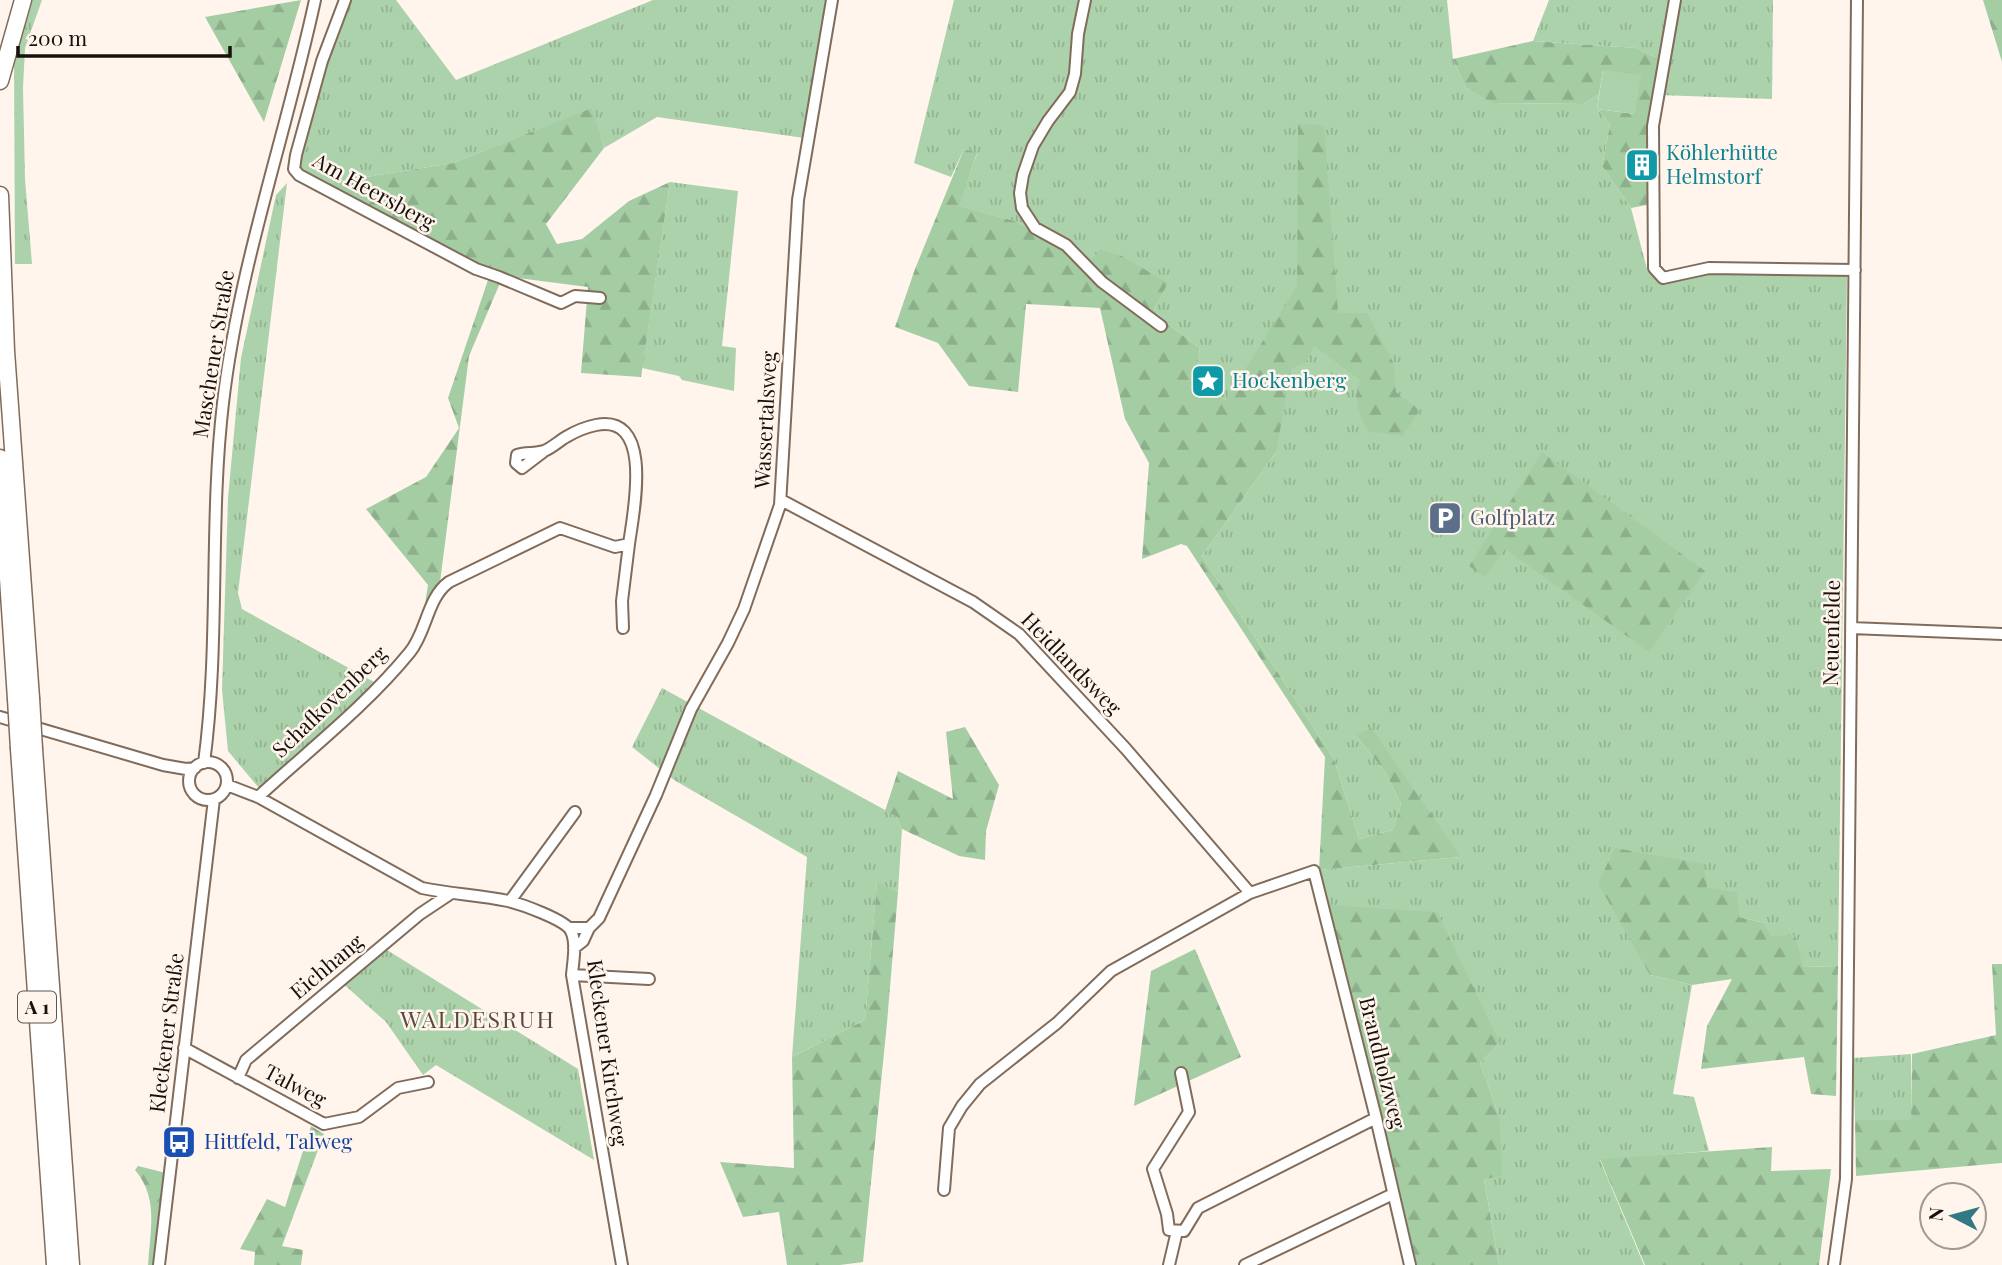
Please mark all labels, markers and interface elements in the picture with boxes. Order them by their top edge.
scale bar [18,14,229,58]
text: 200 m [28,23,87,51]
place label: Köhlerhütte Helmstorf [1666,137,1778,189]
street label: Am Heersberg [308,145,441,235]
building icon: Köhlerhütte Helmstorf [1623,146,1661,184]
street label: Maschener Straße [185,268,239,440]
street label: Wassertalsweg [746,350,782,491]
place icon: Hockenberg [1189,362,1227,400]
place label: Hockenberg [1232,365,1346,393]
parking icon: Golfplatz [1426,499,1464,537]
place label: Golfplatz [1470,502,1555,530]
street label: Neuenfelde [1815,580,1845,686]
street label: Heidlandsweg [1016,605,1129,720]
street label: Schafkovenberg [265,639,392,763]
street label: Eichhang [283,927,368,1004]
street label: Kleckener Straße [141,951,189,1114]
street label: Kleckener Kirchweg [582,958,636,1148]
road number: A 1 [18,992,56,1023]
street label: Brandholzweg [1354,994,1414,1131]
district label: WALDESRUH [399,1003,556,1034]
street label: Talweg [260,1056,332,1112]
bus stop icon: Hittfeld, Talweg [160,1123,198,1161]
place label: Hittfeld, Talweg [204,1126,352,1154]
north arrow [1918,1181,1988,1251]
text: N [1921,1206,1949,1222]

